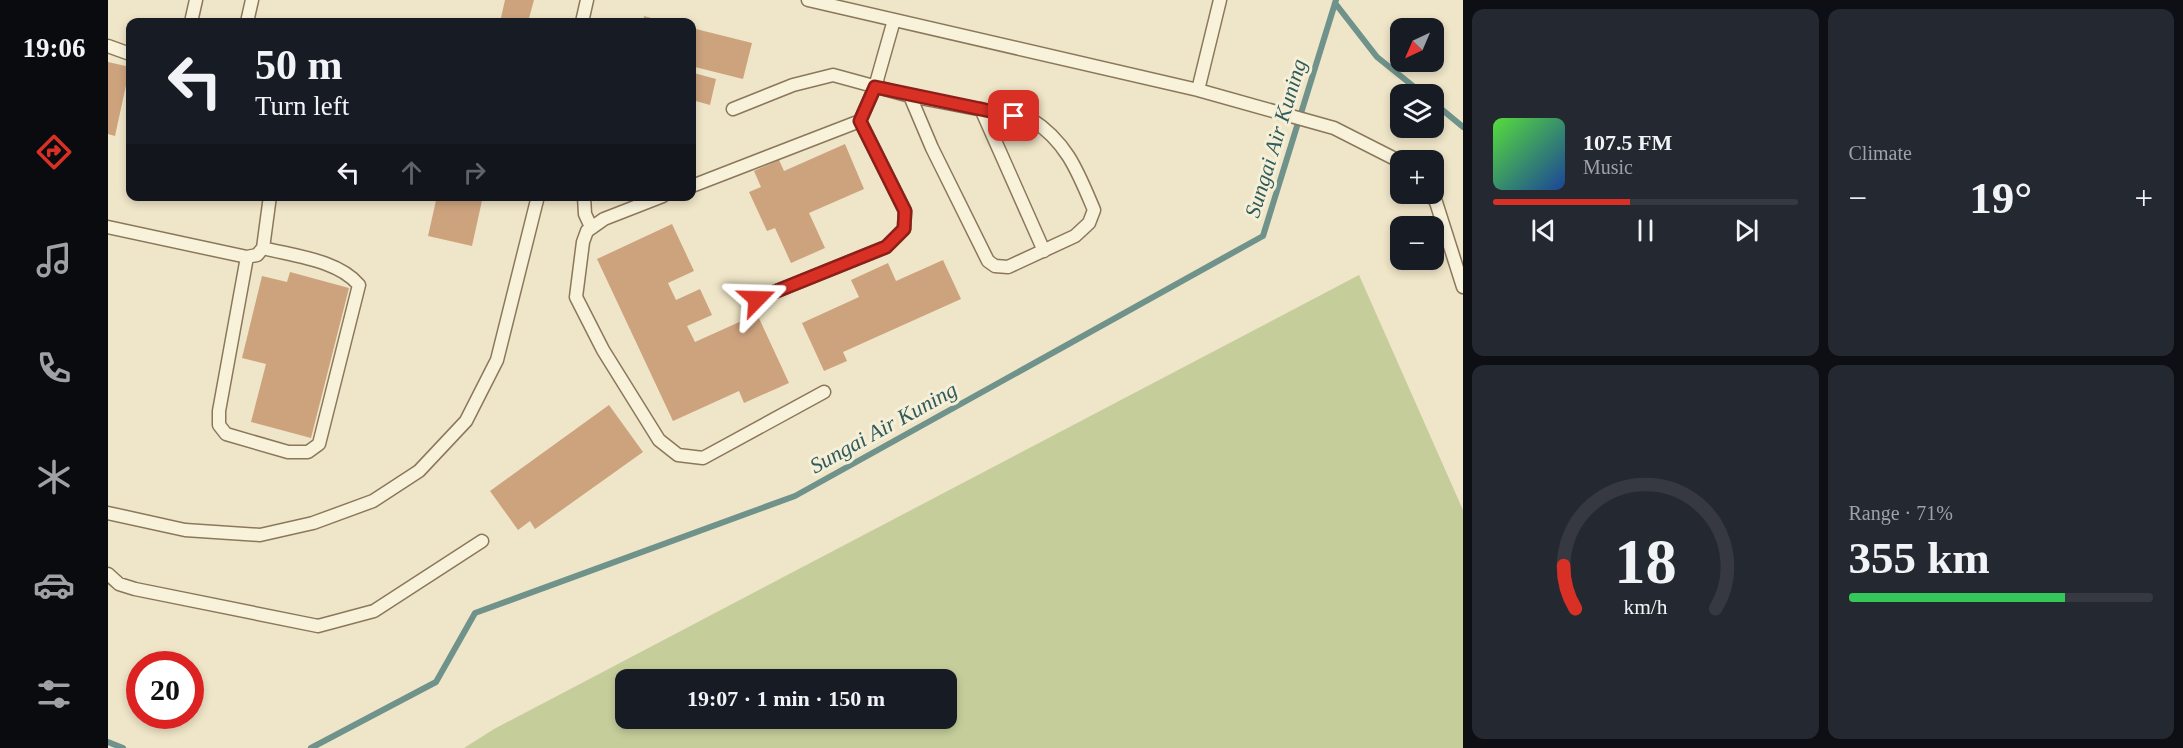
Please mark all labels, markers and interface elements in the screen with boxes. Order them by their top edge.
north arrow [1390,18,1444,72]
map controls [1390,18,1444,270]
text: 19:06 [23,33,86,63]
icon: left [156,42,234,120]
text: 50 m [255,42,343,88]
water label: Sungai Air Kuning [1239,56,1311,221]
button: layers [1390,84,1444,138]
pin [988,90,1039,141]
text: Turn left [255,91,349,121]
icon: arrive [997,99,1030,132]
text: 107.5 FM [1583,130,1672,155]
icon: directions [33,131,75,173]
text: Climate [1849,142,1912,164]
button: + [1390,150,1444,204]
icon: left [332,156,365,189]
icon: ahead [395,156,428,189]
icon: right [458,156,491,189]
text: Music [1583,156,1633,178]
text: 19° [1969,173,2032,223]
text: − [1849,180,1867,216]
text: + [2134,180,2153,216]
icon: previous [1527,214,1560,247]
icon: pause [1629,214,1662,247]
icon: next [1730,214,1763,247]
button: − [1390,216,1444,270]
icon: music [33,239,75,281]
position arrow [725,267,789,331]
icon: phone [33,347,75,389]
water label: Sungai Air Kuning [805,377,961,478]
icon: climate [33,456,75,498]
text: Range · 71% [1849,502,1953,524]
text: 18 [1614,527,1676,596]
text: 355 km [1849,533,1990,583]
icon: car [33,564,75,606]
text: km/h [1623,595,1668,619]
speed limit sign: 20 [126,651,204,729]
icon: filters [33,673,75,715]
text: 19:07 · 1 min · 150 m [687,686,885,711]

